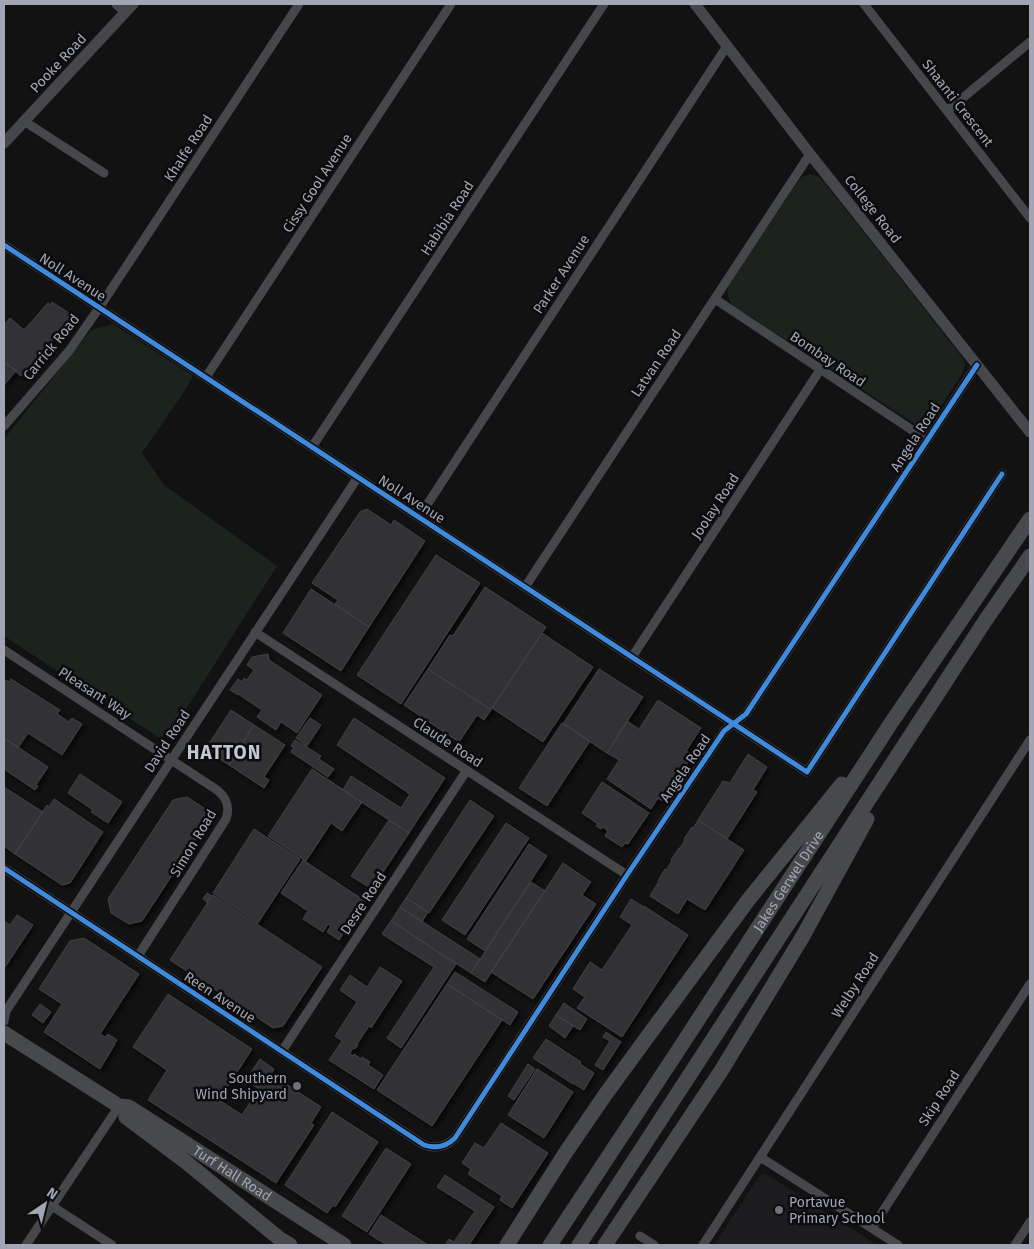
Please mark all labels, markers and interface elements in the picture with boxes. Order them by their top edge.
street label: Pooke Road [27,30,90,96]
street label: Shaanti Crescent [918,56,998,151]
street label: Khalfe Road [161,112,216,185]
street label: Cissy Gool Avenue [279,131,356,236]
street label: College Road [841,172,905,247]
street label: Habibia Road [417,178,478,259]
street label: Parker Avenue [530,232,593,317]
street label: Noll Avenue [36,250,109,305]
street label: Carrick Road [20,311,83,384]
street label: Latvan Road [628,326,685,400]
street label: Bombay Road [787,328,869,391]
street label: Angela Road [887,400,944,475]
street label: Joolay Road [688,470,743,542]
street label: Noll Avenue [375,472,448,527]
street label: Pleasant Way [55,664,134,723]
street label: David Road [141,707,194,776]
street label: Claude Road [410,714,486,771]
street label: Angela Road [656,731,714,806]
district label: HATTON [187,741,261,764]
street label: Simon Road [167,806,220,880]
street label: Jakes Gerwel Drive [750,828,828,935]
street label: Desre Road [337,869,390,938]
street label: Welby Road [828,949,883,1021]
street label: Reen Avenue [181,968,259,1027]
street label: Skip Road [915,1067,964,1129]
place label: Southern Wind Shipyard [196,1070,287,1103]
marker: Southern Wind Shipyard [291,1080,303,1092]
street label: Turf Hall Road [190,1142,274,1205]
north arrow [20,1179,70,1229]
text: N [43,1184,61,1203]
place label: Portavue Primary School [789,1194,885,1227]
marker: Portavue Primary School [773,1204,785,1216]

